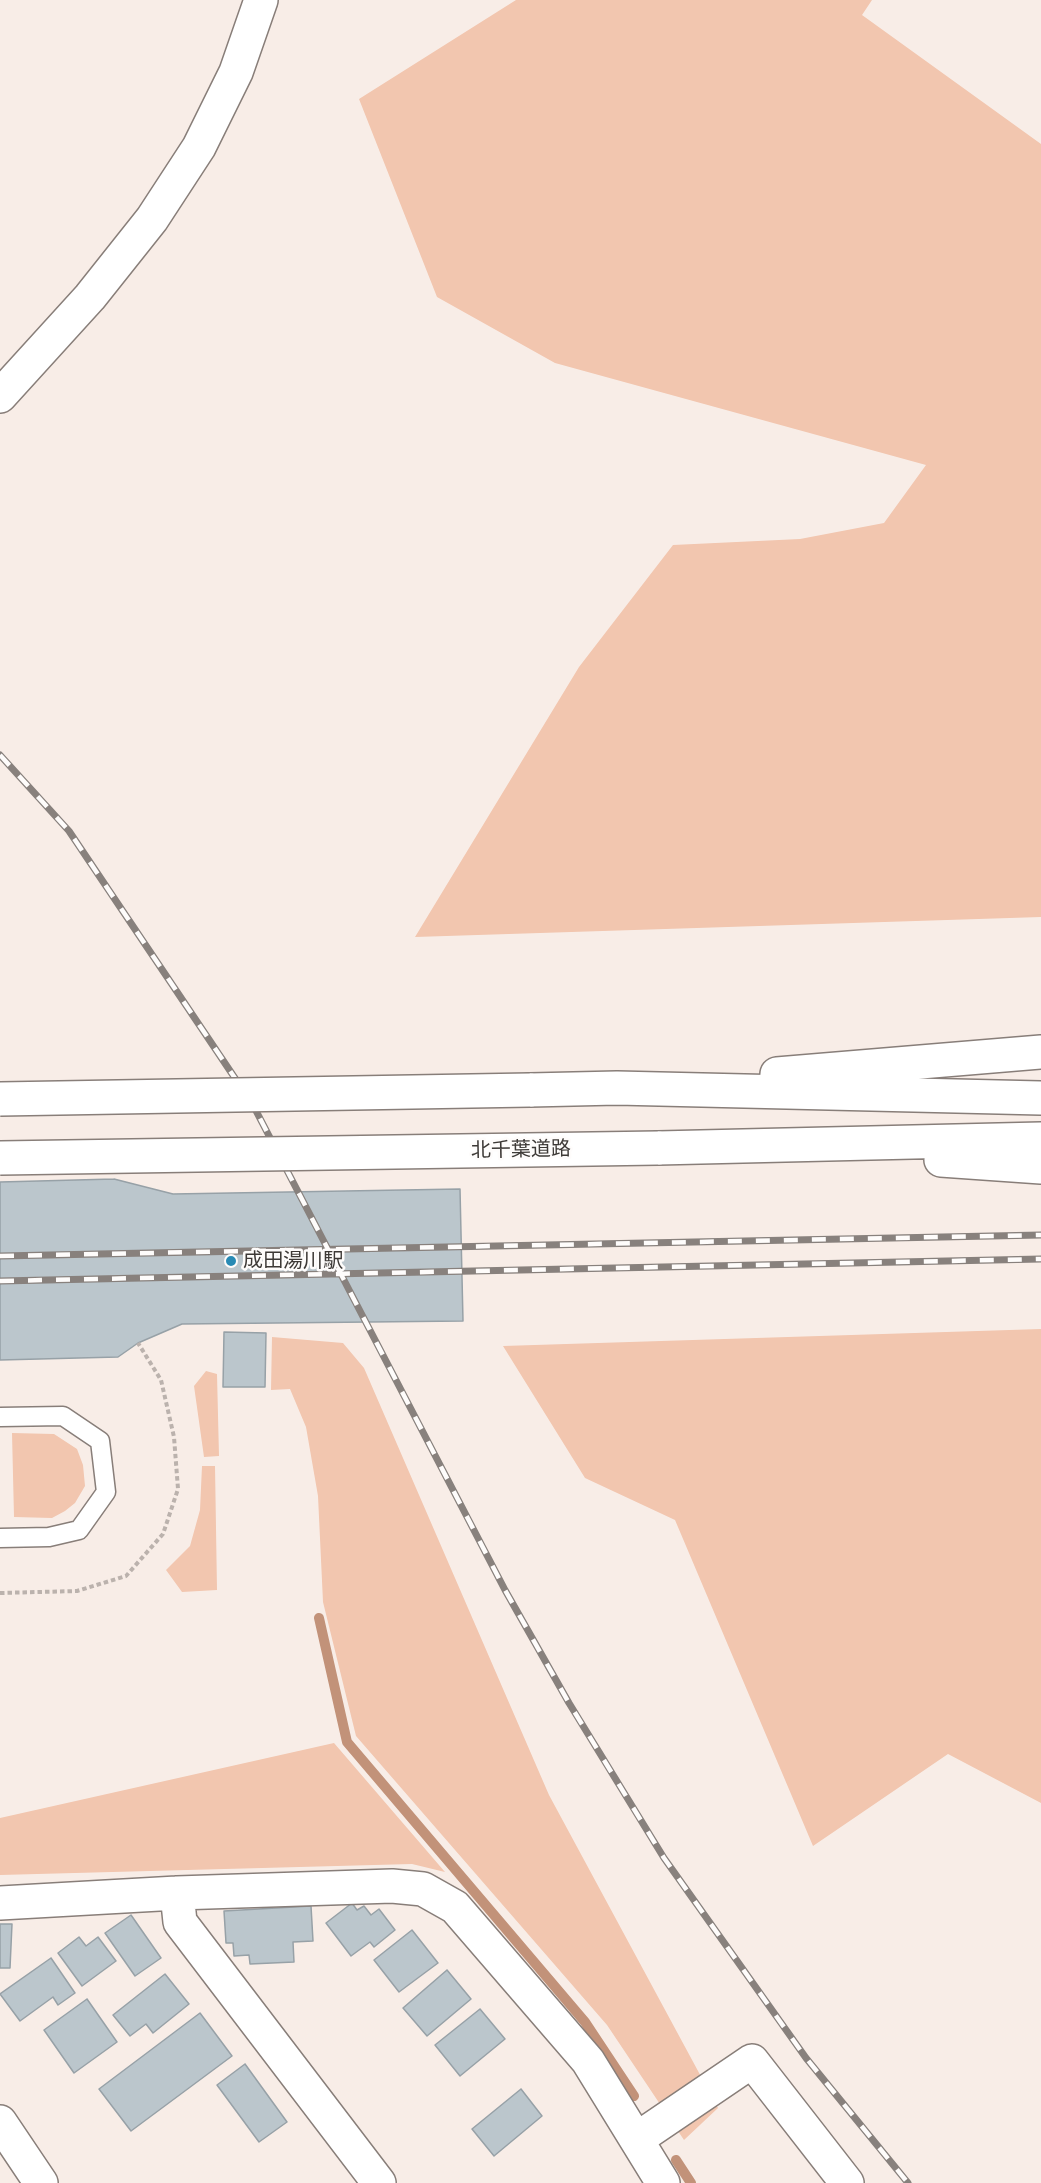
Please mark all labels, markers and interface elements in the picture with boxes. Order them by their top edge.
street label: 北千葉道路 [471,1137,571,1163]
place label: 成田湯川駅 [243,1249,343,1273]
marker: 成田湯川駅 [224,1254,238,1268]

